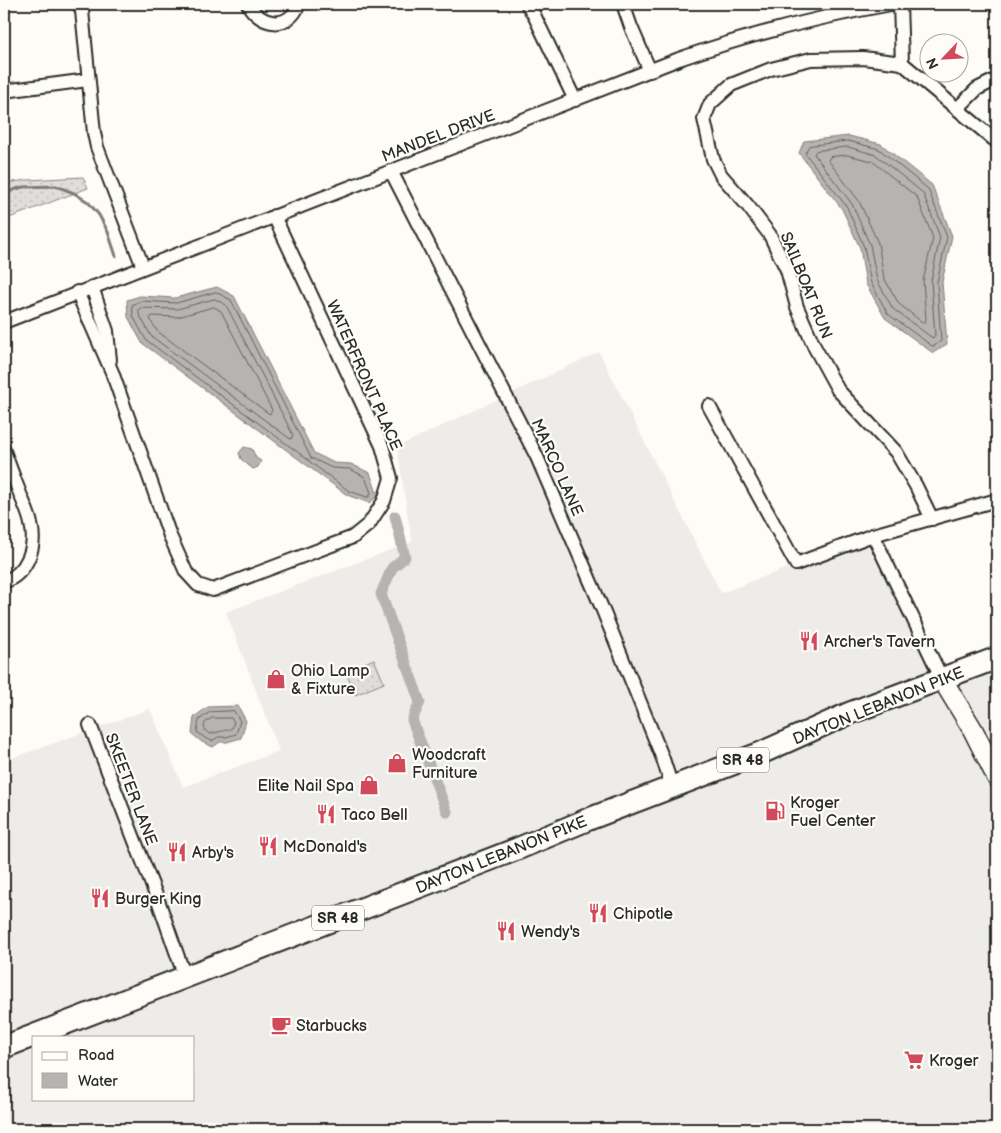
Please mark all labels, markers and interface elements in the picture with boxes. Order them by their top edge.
north arrow [918,32,968,82]
text: N [923,55,943,72]
street label: MANDEL DRIVE [379,106,498,167]
street label: SAILBOAT RUN [776,229,836,342]
street label: WATERFRONT PLACE [322,297,405,454]
street label: MARCO LANE [527,416,587,519]
restaurant icon: Archer's Tavern [798,630,820,652]
place label: Archer's Tavern [824,633,935,652]
place label: Ohio Lamp & Fixture [291,662,369,699]
street label: DAYTON LEBANON PIKE [790,663,967,749]
shop icon: Ohio Lamp & Fixture [265,668,287,690]
street label: SKEETER LANE [100,731,161,848]
place label: Woodcraft Furniture [412,746,486,783]
road number: SR 48 [717,748,769,772]
shop icon: Woodcraft Furniture [386,752,408,774]
shop icon: Elite Nail Spa [358,774,380,796]
place label: Elite Nail Spa [257,777,354,796]
place label: Kroger Fuel Center [790,794,875,831]
fuel station icon: Kroger Fuel Center [764,800,786,822]
restaurant icon: Taco Bell [315,803,337,825]
place label: Taco Bell [341,806,408,825]
street label: DAYTON LEBANON PIKE [413,812,590,898]
restaurant icon: McDonald's [257,835,279,857]
place label: McDonald's [283,838,367,857]
restaurant icon: Arby's [166,841,188,863]
place label: Arby's [192,844,234,863]
restaurant icon: Burger King [89,887,111,909]
place label: Burger King [115,890,202,909]
restaurant icon: Chipotle [587,902,609,924]
place label: Chipotle [613,905,674,924]
road number: SR 48 [312,906,364,930]
restaurant icon: Wendy's [495,920,517,942]
place label: Wendy's [521,923,580,942]
cafe icon: Starbucks [270,1014,292,1036]
place label: Starbucks [296,1017,367,1036]
legend [32,1036,195,1100]
text: Road [78,1046,114,1065]
supermarket icon: Kroger [903,1049,925,1071]
place label: Kroger [929,1052,979,1071]
text: Water [78,1072,118,1091]

